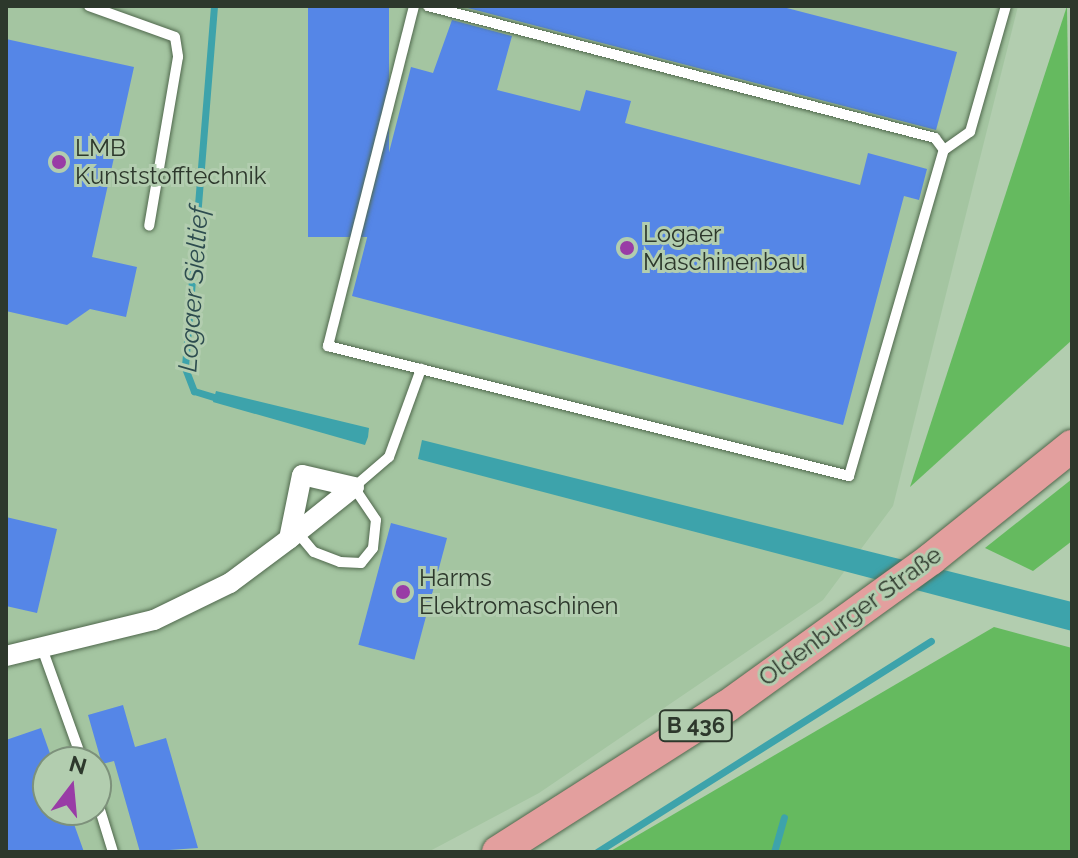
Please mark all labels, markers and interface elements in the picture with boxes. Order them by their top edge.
place label: LMB Kunststofftechnik [75,134,266,190]
marker: LMB Kunststofftechnik [50,153,68,171]
water label: Logaer Sieltief [173,205,215,373]
place label: Logaer Maschinenbau [643,220,805,276]
marker: Logaer Maschinenbau [618,239,636,257]
street label: Oldenburger Straße [753,540,947,692]
place label: Harms Elektromaschinen [419,564,619,620]
marker: Harms Elektromaschinen [394,583,412,601]
road number: B 436 [658,708,734,744]
north arrow [32,746,112,826]
text: N [66,750,90,780]

